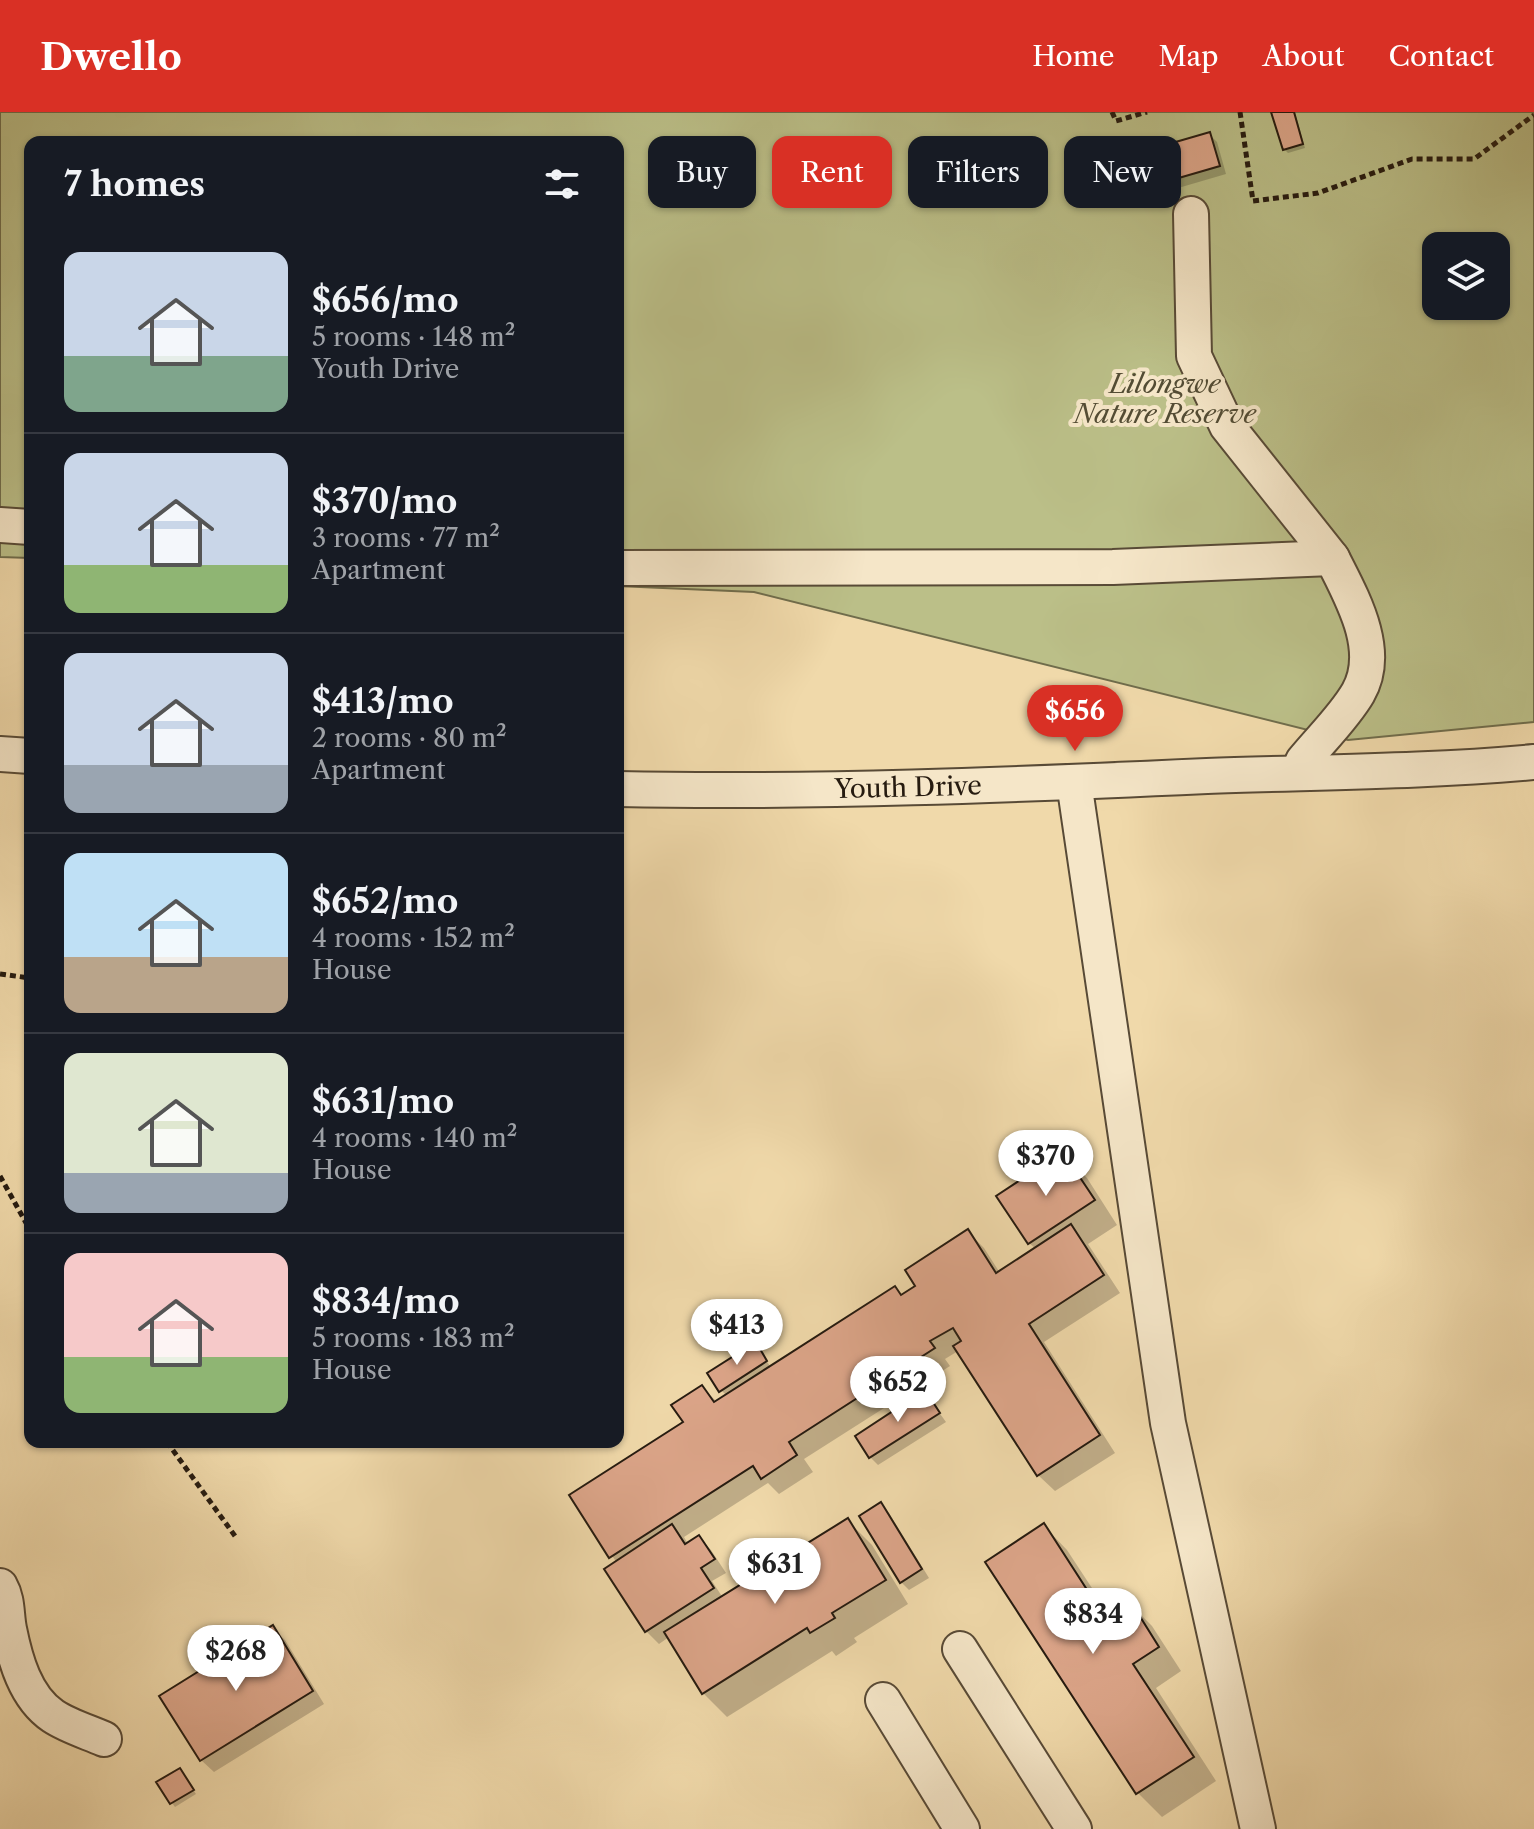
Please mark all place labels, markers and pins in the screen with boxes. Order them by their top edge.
pin: $656 [1028,685,1122,753]
pin: $370 [999,1130,1093,1198]
pin: $413 [690,1299,784,1367]
pin: $652 [851,1356,945,1424]
pin: $631 [728,1538,822,1606]
pin: $834 [1046,1588,1140,1656]
pin: $268 [189,1625,283,1693]

